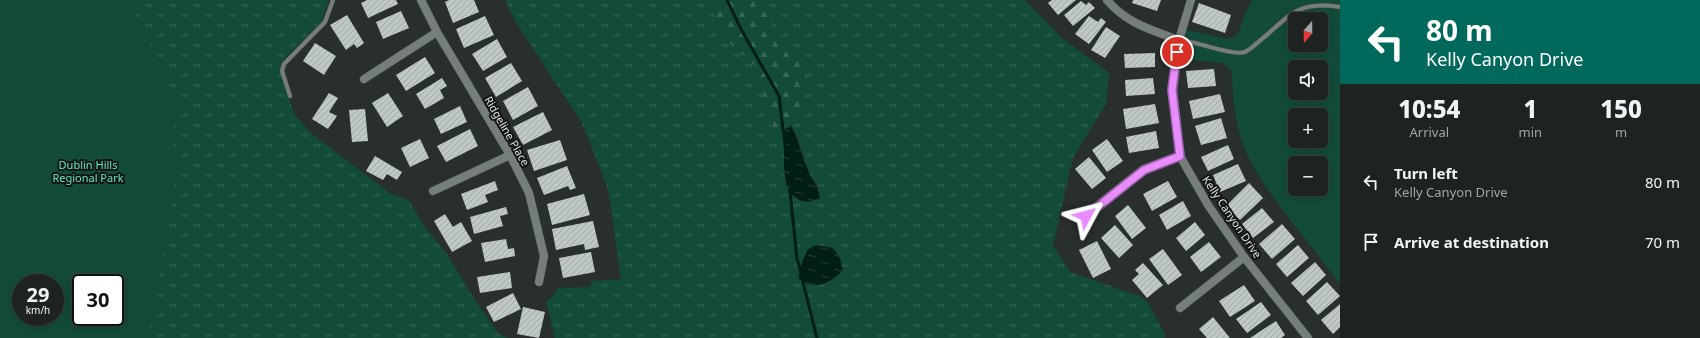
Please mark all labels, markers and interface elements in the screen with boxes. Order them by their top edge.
text: 80 m [1426,11,1493,49]
north arrow [1288,12,1328,52]
map controls [1288,12,1328,196]
icon: left [1360,16,1412,68]
pin [1160,35,1194,69]
icon: arrive [1166,41,1188,63]
text: Kelly Canyon Drive [1426,47,1583,71]
button: sound [1288,60,1328,100]
text: 10:54 [1398,92,1460,125]
text: 1 [1523,92,1537,125]
text: 150 [1600,92,1642,125]
street label: Ridgeline Place [481,93,533,168]
button: + [1288,108,1328,148]
text: Arrival [1409,123,1449,141]
text: min [1519,123,1542,141]
text: m [1615,123,1627,141]
button: − [1288,156,1328,196]
park label: Dublin Hills Regional Park [52,157,124,185]
text: Turn left [1394,163,1458,183]
icon: left [1360,171,1382,193]
text: 80 m [1645,172,1680,192]
street label: Kelly Canyon Drive [1199,173,1266,261]
text: Kelly Canyon Drive [1394,183,1508,201]
position arrow [1065,195,1107,237]
icon: arrive [1360,231,1382,253]
text: Arrive at destination [1394,232,1549,252]
text: 70 m [1645,232,1680,252]
speed limit sign: 30 [72,274,124,326]
text: 29 [27,281,49,308]
text: km/h [26,303,50,317]

